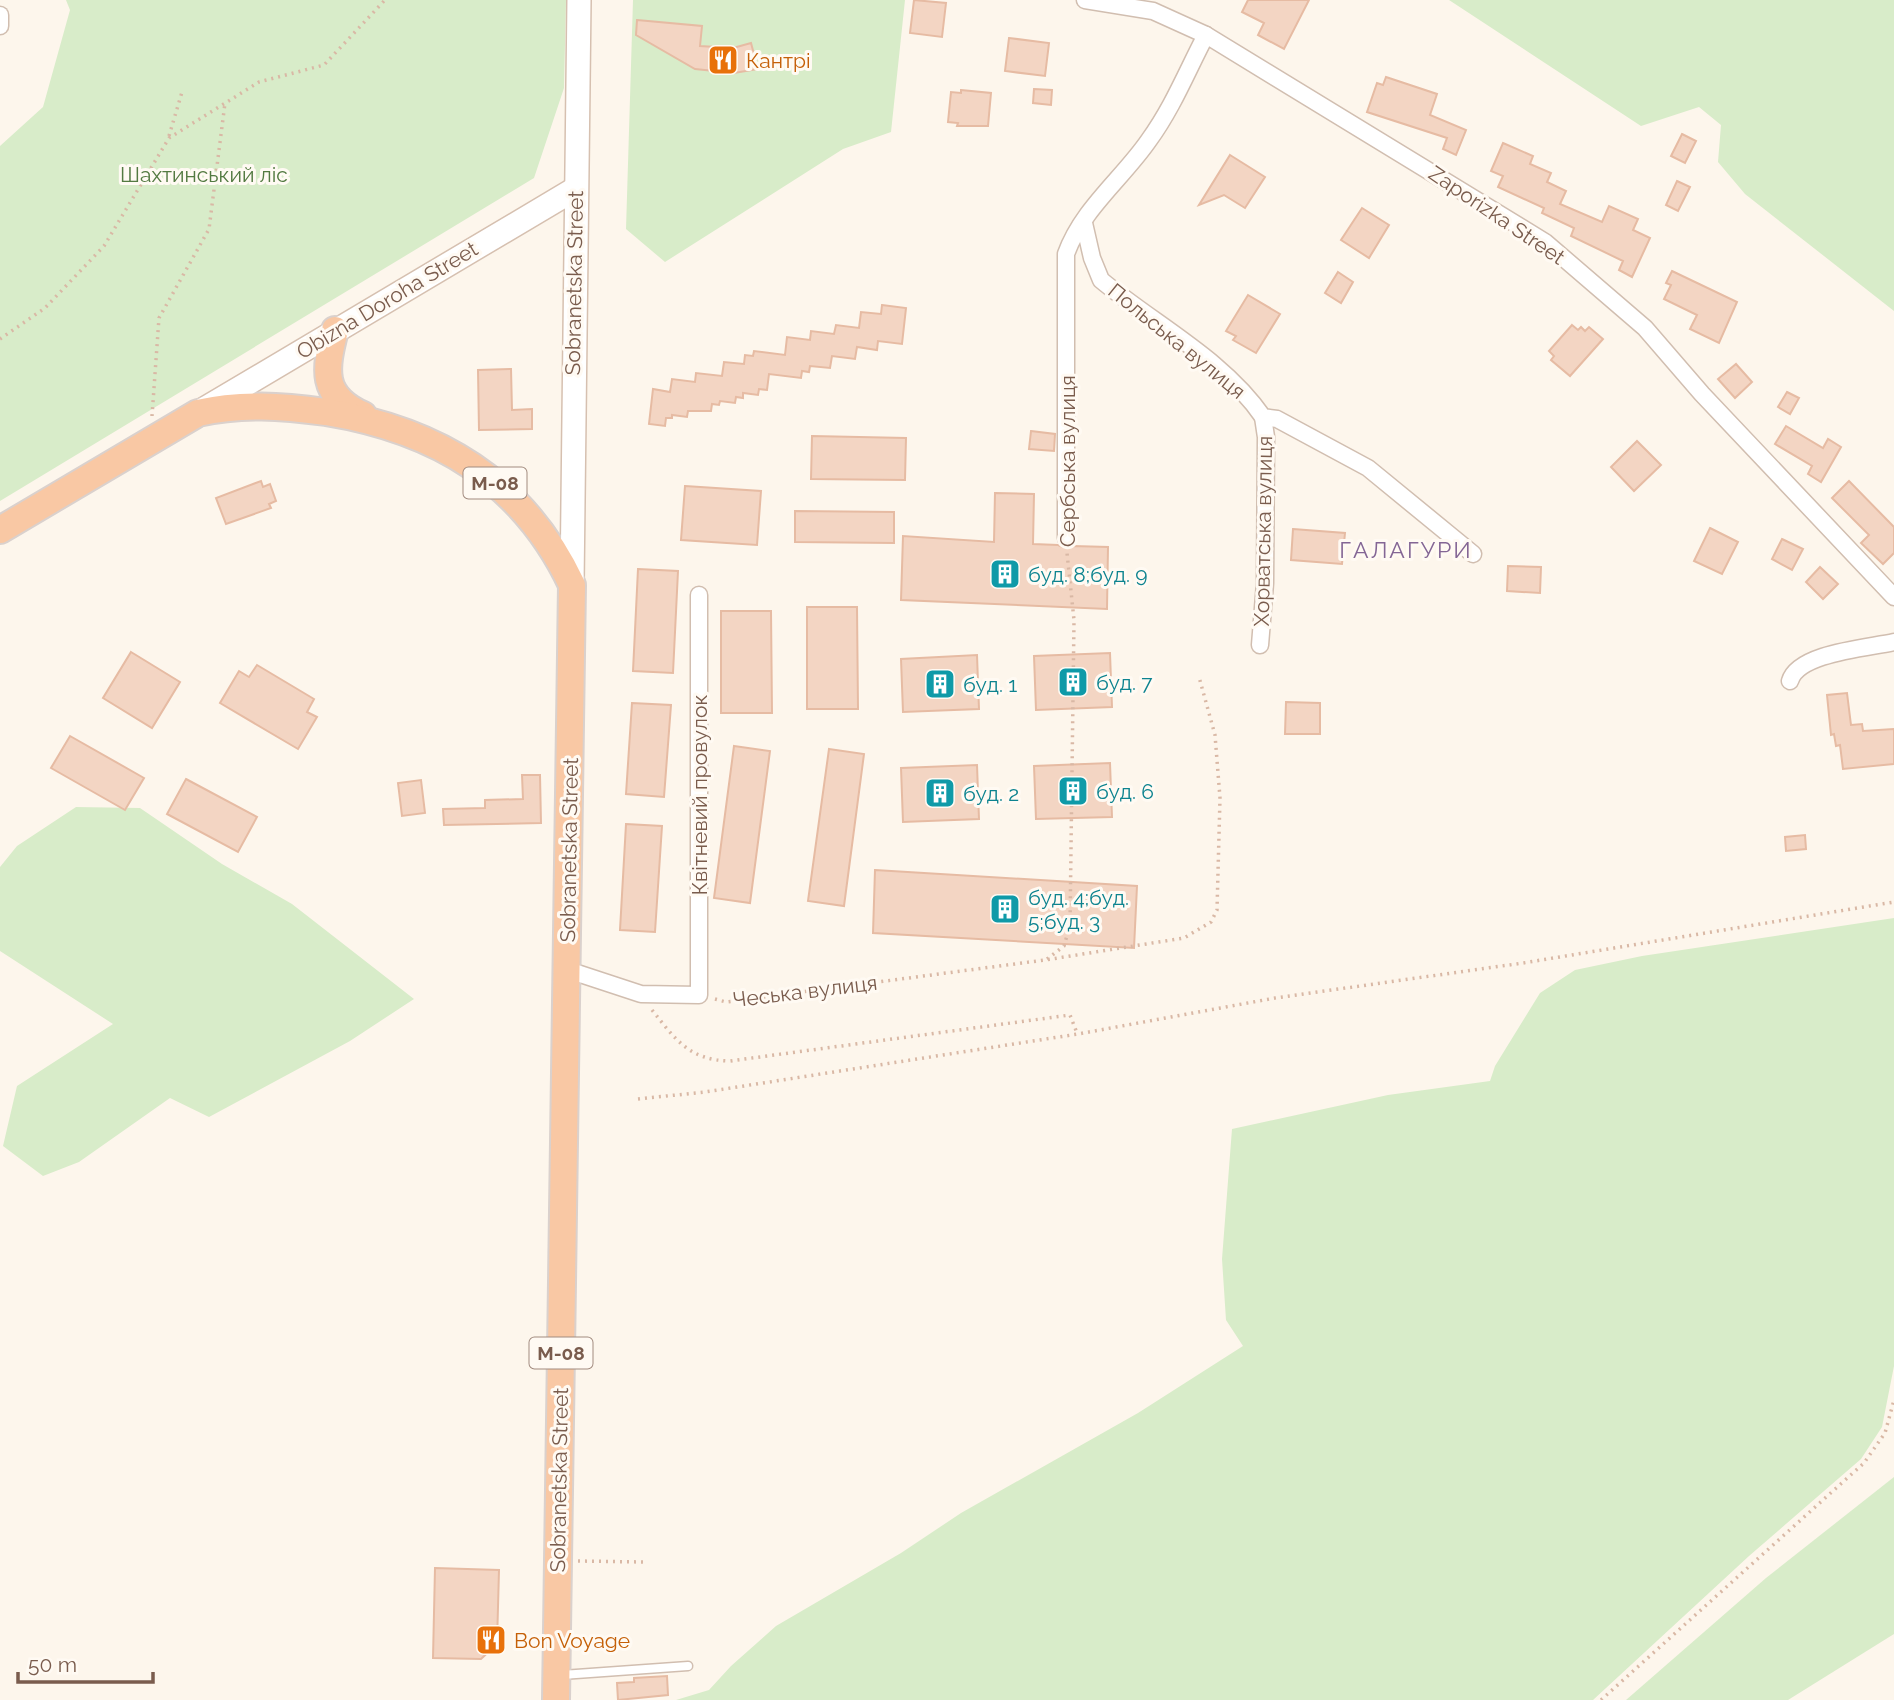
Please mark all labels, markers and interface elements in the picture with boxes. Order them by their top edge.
restaurant icon: Кантрі [706,43,740,77]
place label: Кантрі [746,48,811,73]
street label: Zaporizka Street [1424,160,1570,270]
park label: Шахтинський ліс [120,162,288,187]
street label: Sobranetska Street [560,190,588,376]
street label: Obizna Doroha Street [292,236,482,364]
street label: Польська вулиця [1103,278,1251,404]
street label: Сербська вулиця [1055,375,1080,547]
street label: Хорватська вулиця [1249,435,1277,627]
road number: М-08 [463,468,526,498]
district label: ГАЛАГУРИ [1339,536,1473,563]
building icon: буд. 8;буд. 9 [988,557,1022,591]
place label: буд. 8;буд. 9 [1028,562,1148,587]
building icon: буд. 7 [1056,665,1090,699]
building icon: буд. 1 [923,667,957,701]
place label: буд. 7 [1096,670,1153,695]
place label: буд. 1 [963,672,1017,697]
street label: Квітневий провулок [687,695,712,895]
street label: Sobranetska Street [555,757,583,943]
building icon: буд. 6 [1056,774,1090,808]
building icon: буд. 2 [923,776,957,810]
place label: буд. 6 [1096,779,1154,804]
place label: буд. 2 [963,781,1019,806]
place label: буд. 4;буд. 5;буд. 3 [1028,885,1129,934]
building icon: буд. 4;буд. 5;буд. 3 [988,892,1022,926]
street label: Чеська вулиця [731,970,879,1012]
road number: М-08 [530,1338,592,1368]
street label: Sobranetska Street [545,1387,573,1573]
restaurant icon: Bon Voyage [474,1623,508,1657]
place label: Bon Voyage [514,1628,630,1653]
scale bar [18,1640,152,1684]
text: 50 m [28,1652,77,1677]

